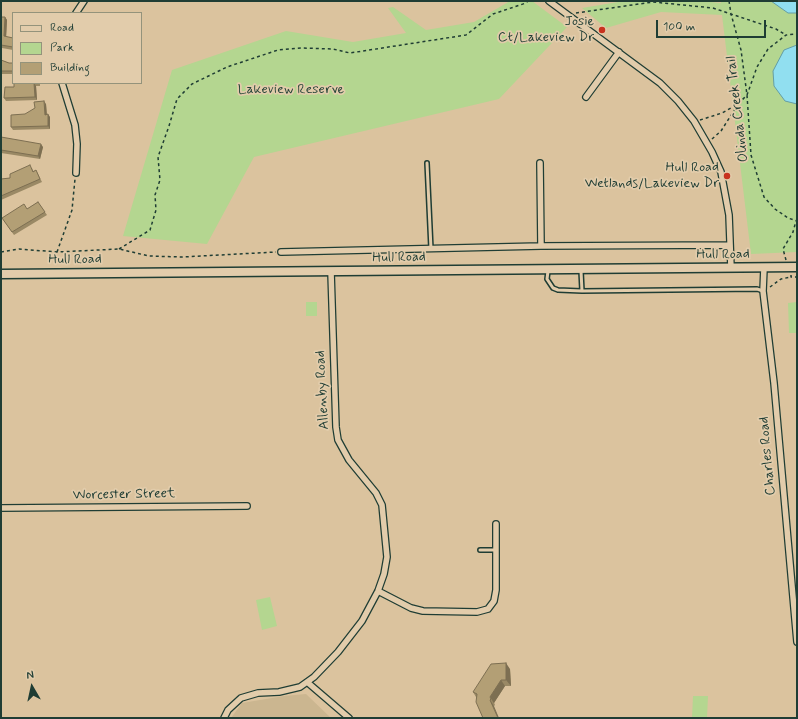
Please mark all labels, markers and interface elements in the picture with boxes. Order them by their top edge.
legend [12,12,142,84]
scale bar [658,12,768,38]
place label: Josie Ct/Lakeview Dr [498,14,594,46]
text: 100 m [663,19,695,35]
text: Road [50,20,74,36]
marker: Josie Ct/Lakeview Dr [597,25,607,35]
text: Park [50,40,74,56]
street label: Olinda Creek Trail [723,55,753,163]
text: Building [50,60,90,76]
park label: Lakeview Reserve [238,82,344,98]
place label: Hull Road Wetlands/Lakeview Dr [585,160,719,192]
marker: Hull Road Wetlands/Lakeview Dr [722,171,732,181]
street label: Hull Road [696,247,750,263]
street label: Hull Road [372,249,426,267]
street label: Hull Road [48,252,102,268]
street label: Allenby Road [313,350,333,430]
street label: Charles Road [756,416,780,496]
street label: Worcester Street [73,486,175,504]
north arrow [12,667,52,707]
text: N [25,668,35,683]

